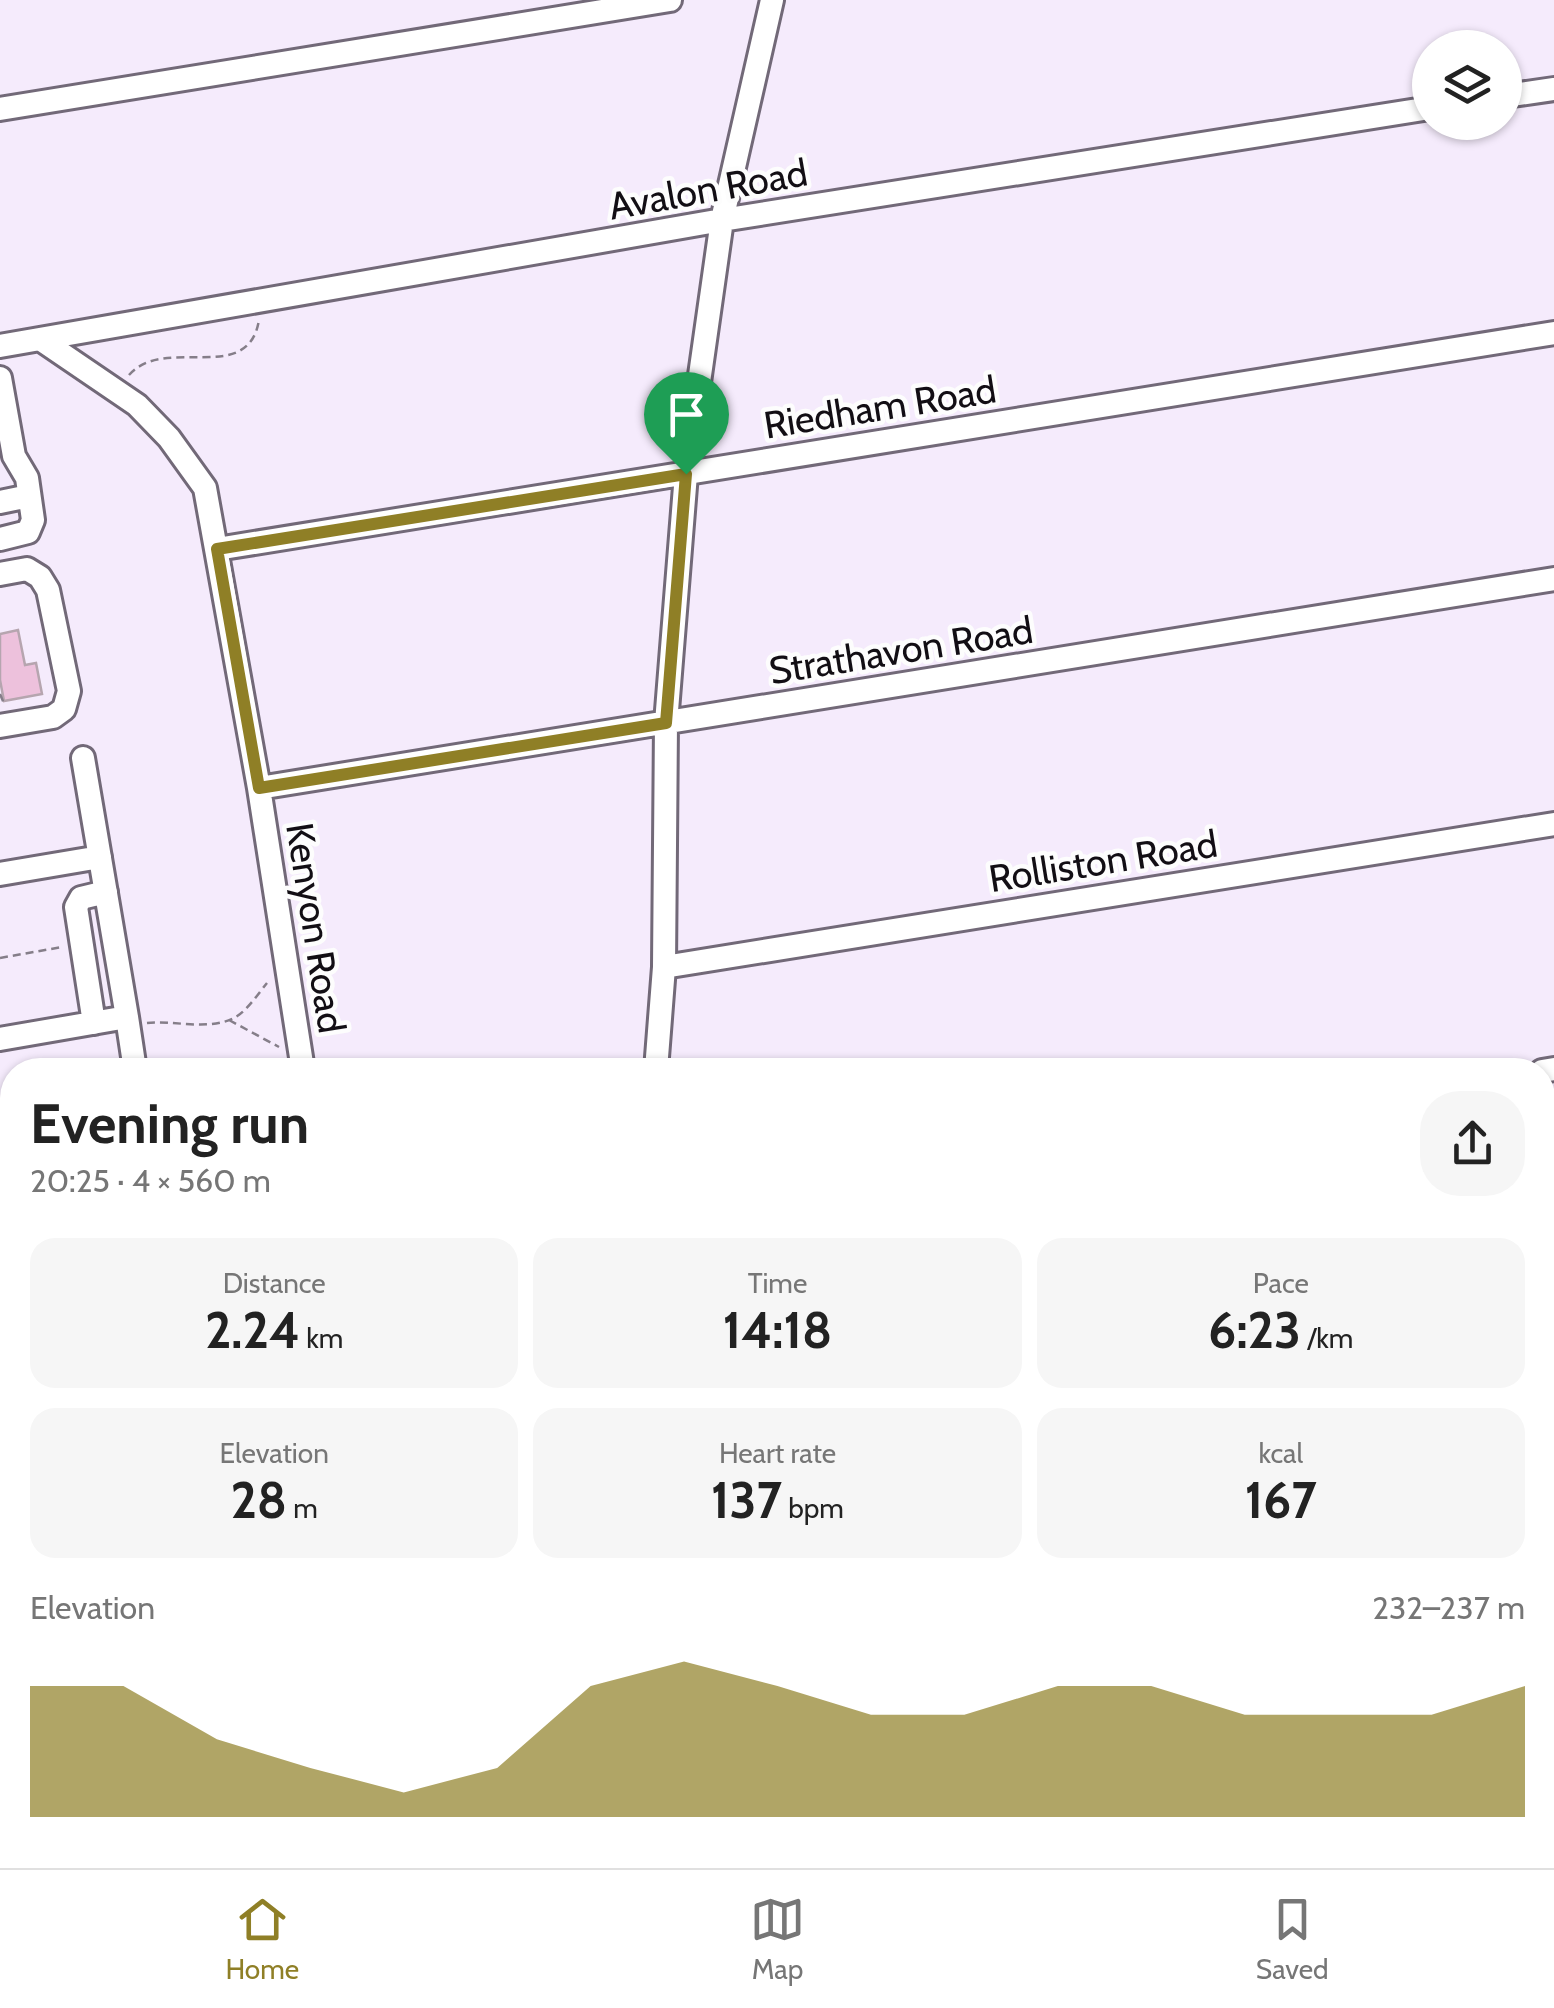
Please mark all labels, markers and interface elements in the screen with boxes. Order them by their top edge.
map controls [1412,30,1522,140]
button: layers [1412,30,1522,140]
street label: Avalon Road [605,148,811,230]
street label: Riedham Road [761,365,999,449]
pin [644,372,729,475]
icon: arrive [659,387,714,442]
street label: Strathavon Road [766,606,1036,694]
street label: Kenyon Road [276,819,356,1037]
street label: Rolliston Road [985,820,1221,902]
text: Evening run [30,1090,309,1157]
button: share [1420,1091,1525,1196]
text: 20:25 · 4 × 560 m [30,1161,271,1200]
text: Distance [223,1266,326,1300]
text: Time [748,1266,807,1300]
text: Pace [1253,1266,1309,1300]
text: 2.24 [205,1300,300,1361]
text: 14:18 [723,1300,832,1361]
text: 6:23 [1208,1300,1301,1361]
text: km [300,1321,343,1355]
text: /km [1301,1321,1353,1355]
text: Elevation [219,1436,329,1470]
text: Heart rate [719,1436,836,1470]
text: kcal [1258,1436,1303,1470]
text: 28 [230,1470,287,1531]
text: 137 [711,1470,782,1531]
text: 167 [1245,1470,1317,1531]
text: m [287,1491,318,1525]
text: bpm [782,1491,844,1525]
text: Elevation [30,1588,155,1627]
text: 232–237 m [1372,1588,1525,1627]
tab: Home [225,1892,299,1986]
tab: Map [750,1892,805,1986]
tab: Saved [1256,1892,1329,1986]

